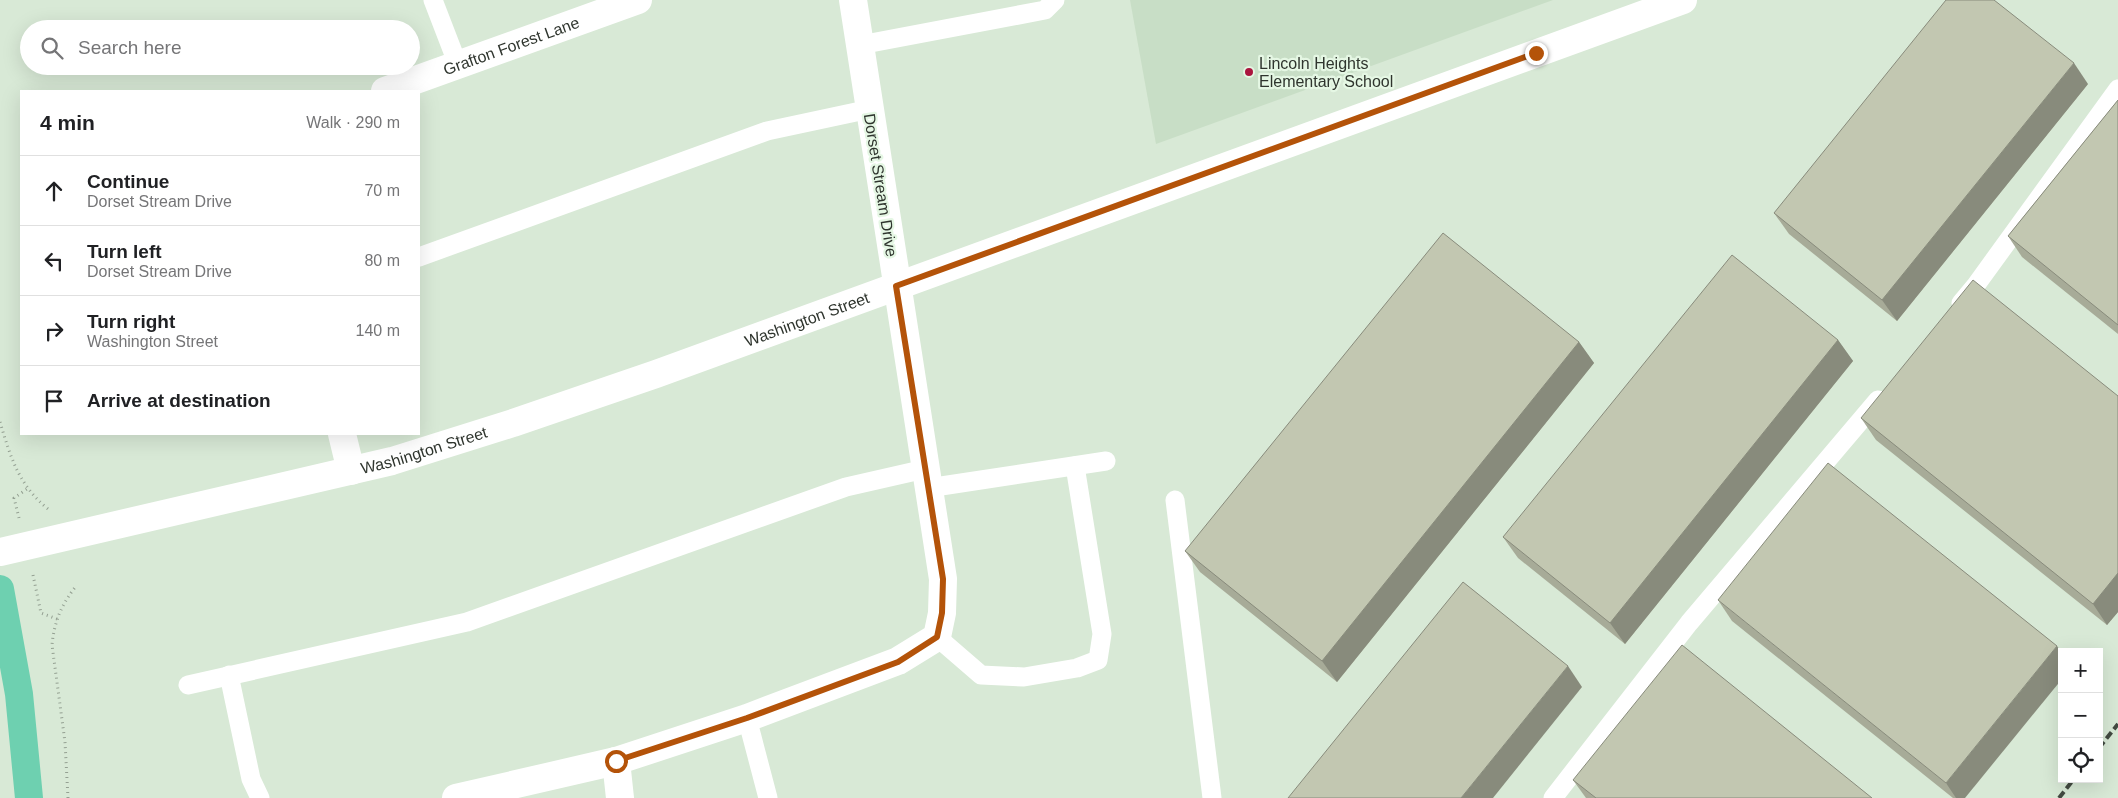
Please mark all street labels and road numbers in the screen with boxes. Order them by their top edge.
street label: Grafton Forest Lane [441,14,582,78]
street label: Dorset Stream Drive [861,112,900,258]
street label: Washington Street [743,289,872,350]
street label: Washington Street [359,423,490,477]

